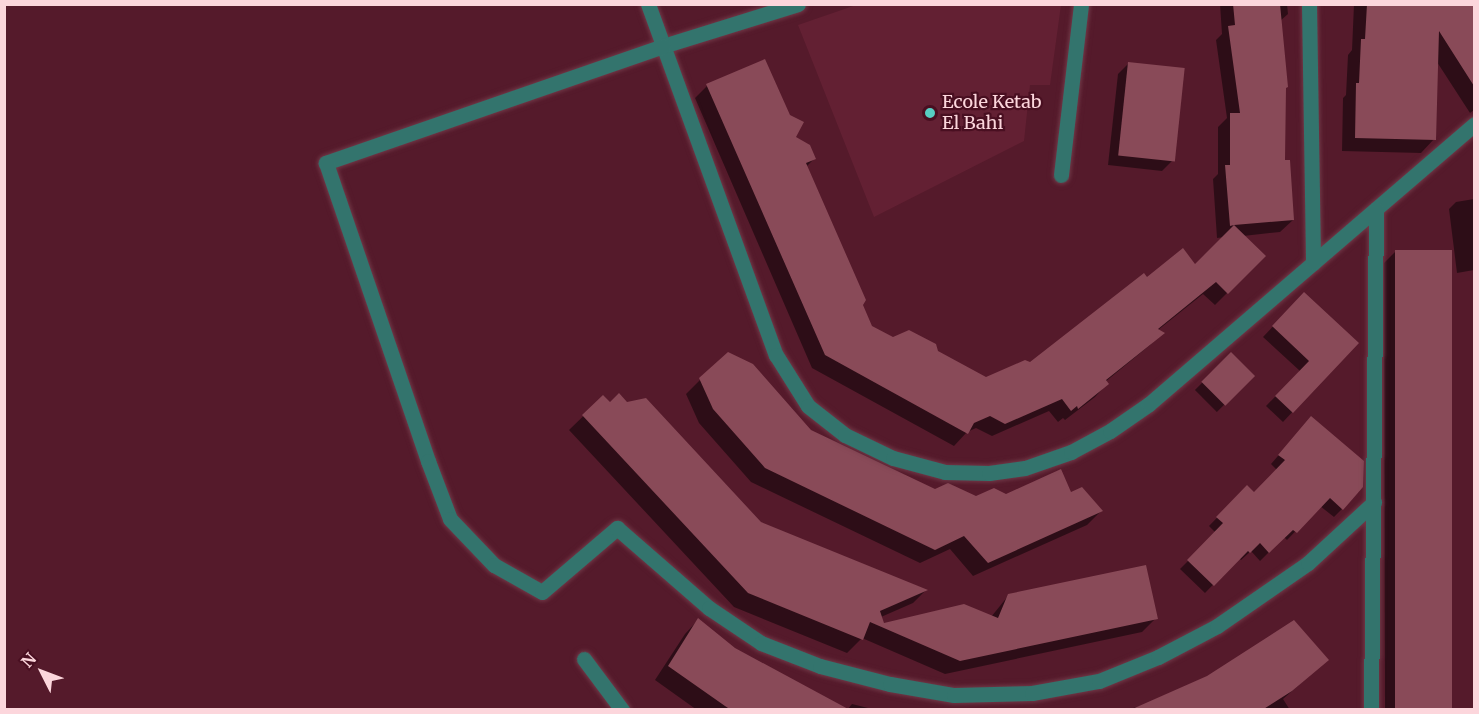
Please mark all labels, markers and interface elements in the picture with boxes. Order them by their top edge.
place label: Ecole Ketab El Bahi [942,92,1042,134]
marker: Ecole Ketab El Bahi [923,106,937,120]
north arrow [12,642,72,702]
text: N [17,649,40,671]

